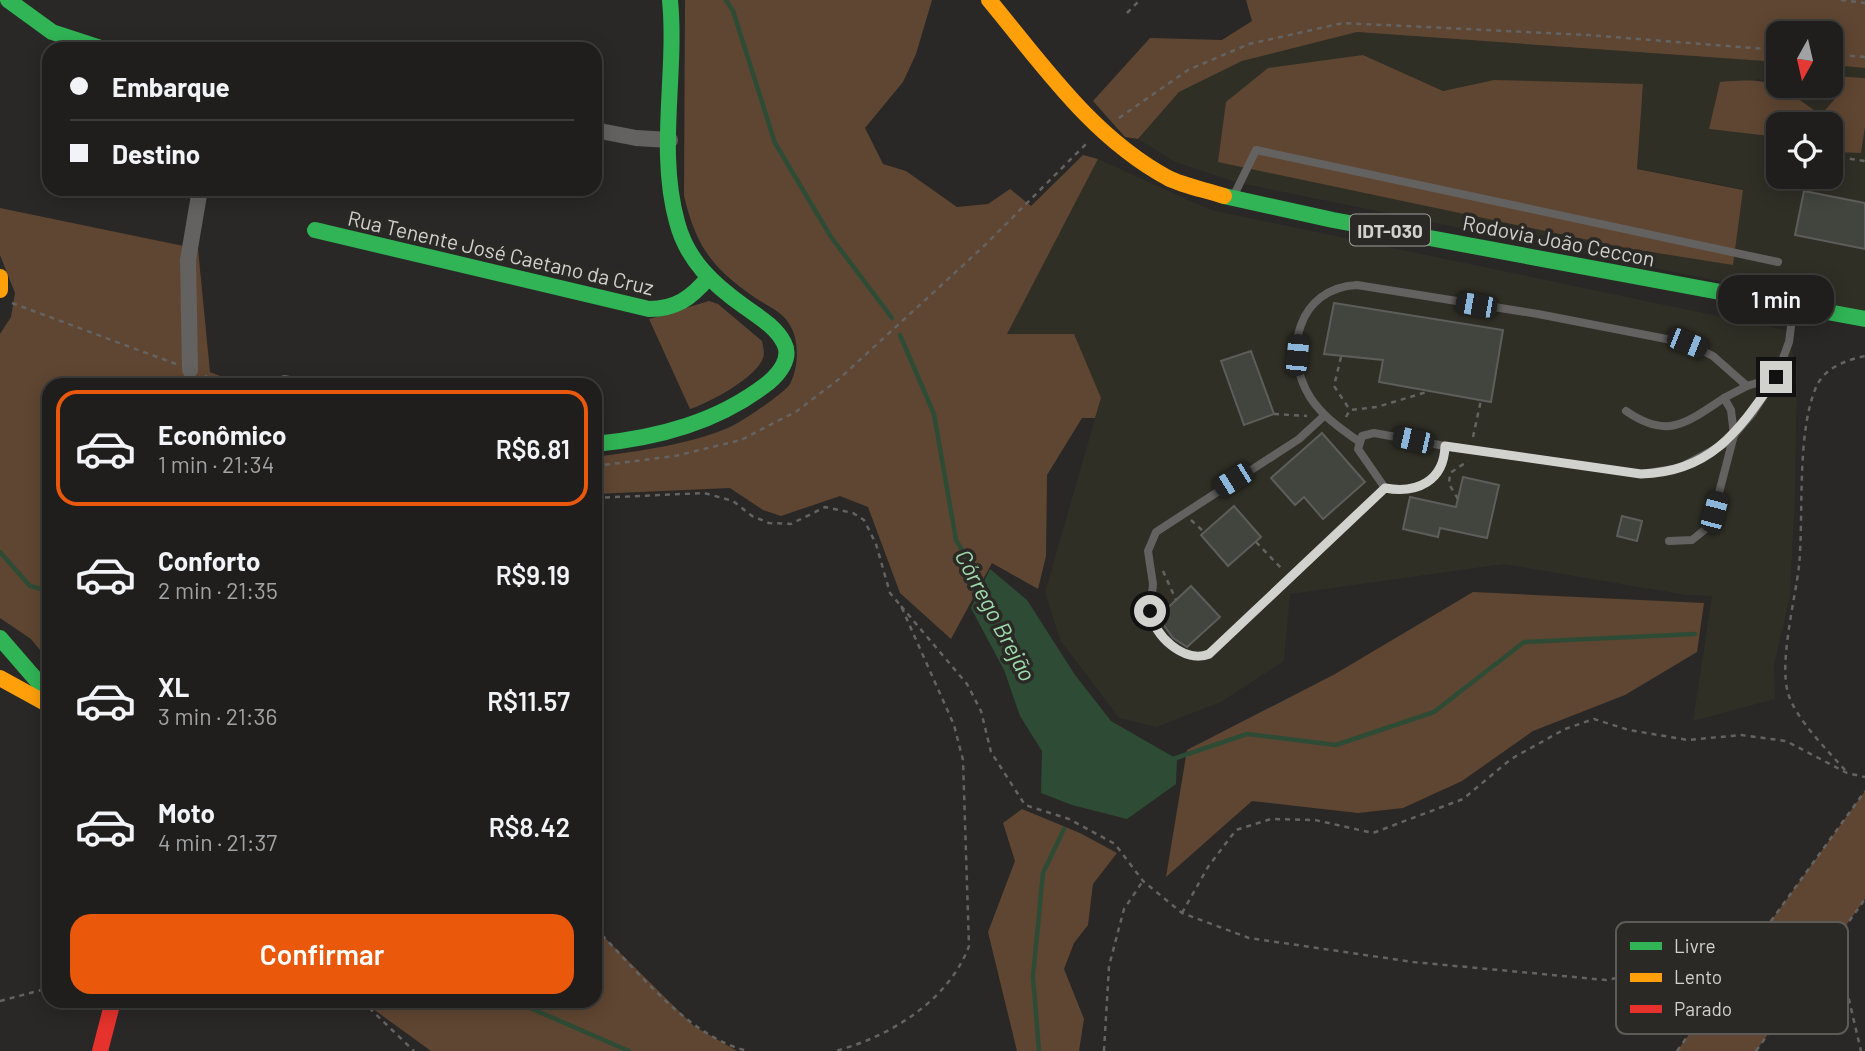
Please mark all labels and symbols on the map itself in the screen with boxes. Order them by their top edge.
north arrow [1766,21,1843,98]
street label: Rua Tenente José Caetano da Cruz [346,205,656,299]
street label: Rodovia João Ceccon [1461,209,1657,271]
road number: IDT-030 [1350,214,1430,246]
callout: 1 min [1718,276,1834,324]
car [1454,291,1499,319]
car [1664,325,1711,361]
car [1285,333,1310,377]
route end [1760,361,1792,393]
car [1391,425,1436,455]
car [1210,460,1257,500]
car [1699,489,1730,535]
water label: Córrego Brejão [950,544,1042,686]
route start [1134,595,1166,627]
legend [1616,922,1848,1034]
text: Livre [1674,934,1716,957]
text: Lento [1674,965,1722,988]
text: Parado [1674,997,1732,1020]

